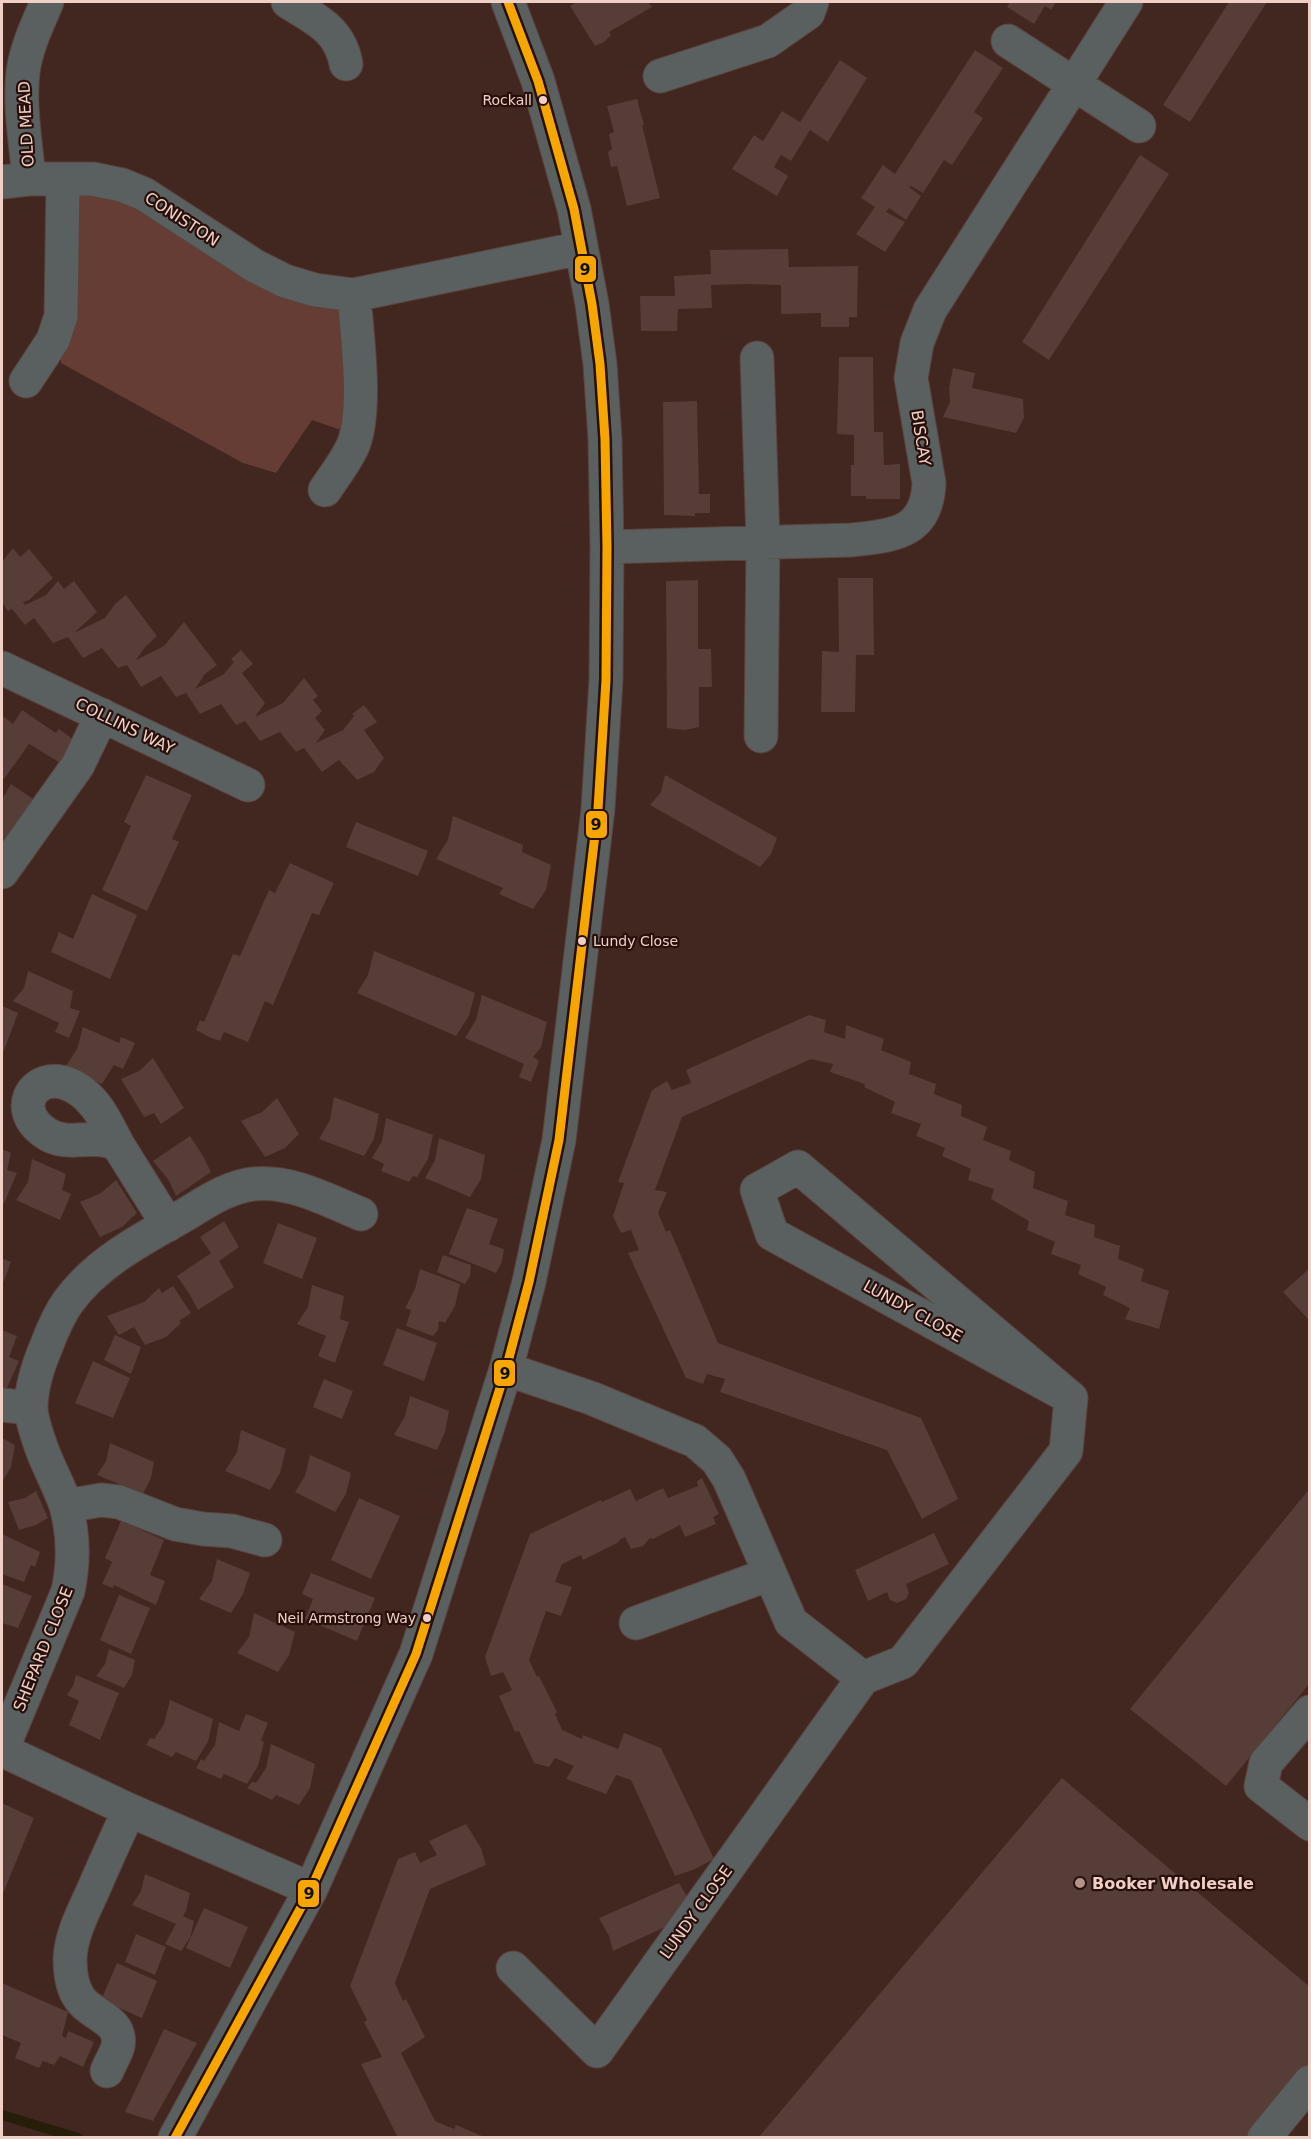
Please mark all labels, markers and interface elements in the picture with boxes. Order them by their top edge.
street label: OLD MEAD [14,81,38,167]
place label: Rockall [482,92,532,108]
marker: Rockall [537,94,549,106]
street label: CONISTON [141,188,223,250]
line badge: 9 [574,255,597,283]
text: 9 [579,260,591,279]
street label: BISCAY [907,409,935,468]
street label: COLLINS WAY [72,694,178,758]
line badge: 9 [585,810,608,839]
text: 9 [590,815,602,834]
place label: Lundy Close [593,933,678,949]
marker: Lundy Close [576,935,588,947]
street label: LUNDY CLOSE [860,1276,966,1346]
line badge: 9 [493,1359,516,1387]
text: 9 [499,1364,511,1383]
street label: SHEPARD CLOSE [9,1584,77,1714]
place label: Neil Armstrong Way [277,1610,416,1626]
marker: Neil Armstrong Way [421,1612,433,1624]
street label: LUNDY CLOSE [656,1862,736,1962]
place label: Booker Wholesale [1092,1874,1254,1893]
marker: Booker Wholesale [1073,1876,1087,1890]
line badge: 9 [297,1879,320,1908]
text: 9 [303,1884,315,1903]

